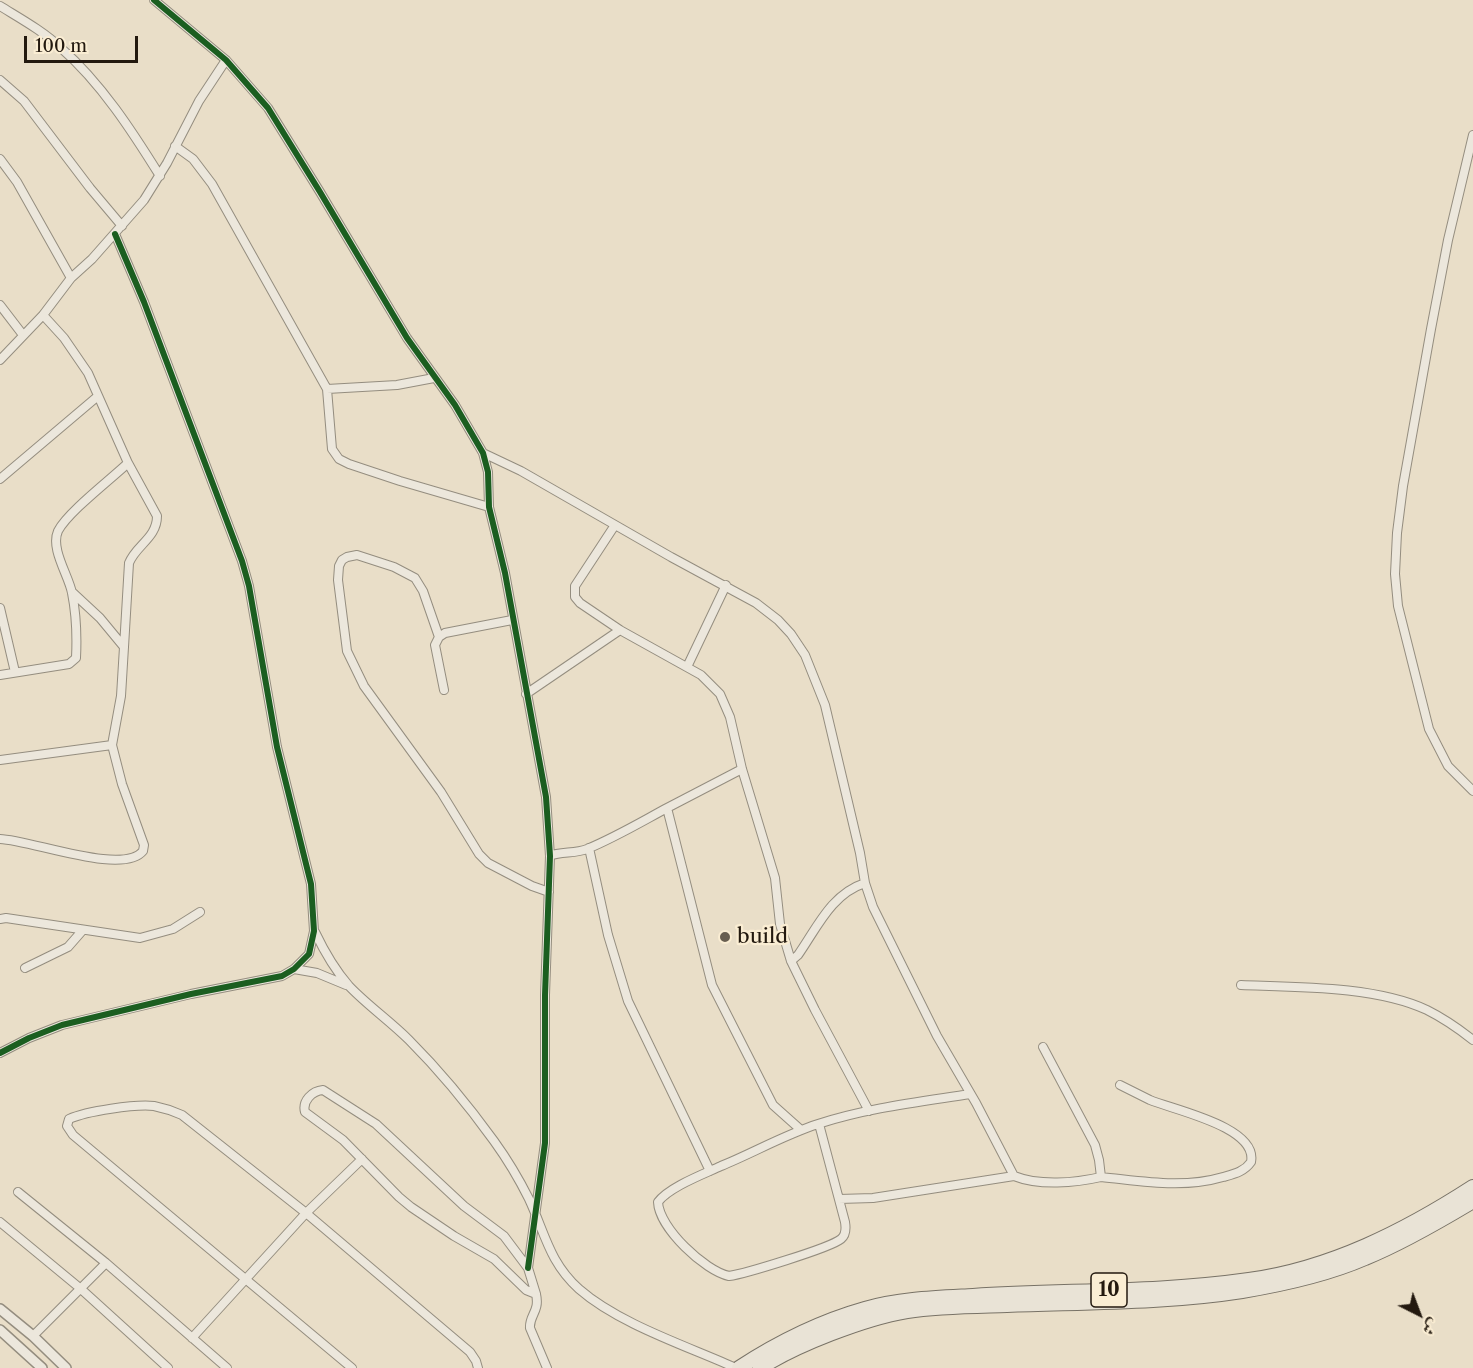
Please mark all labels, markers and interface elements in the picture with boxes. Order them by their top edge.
scale bar [27,24,141,62]
text: 100 m [35,35,87,57]
place label: build [737,924,788,950]
marker: build [718,930,732,944]
road number: 10 [1091,1273,1127,1307]
north arrow [1389,1284,1449,1344]
text: ش [1418,1315,1444,1340]

